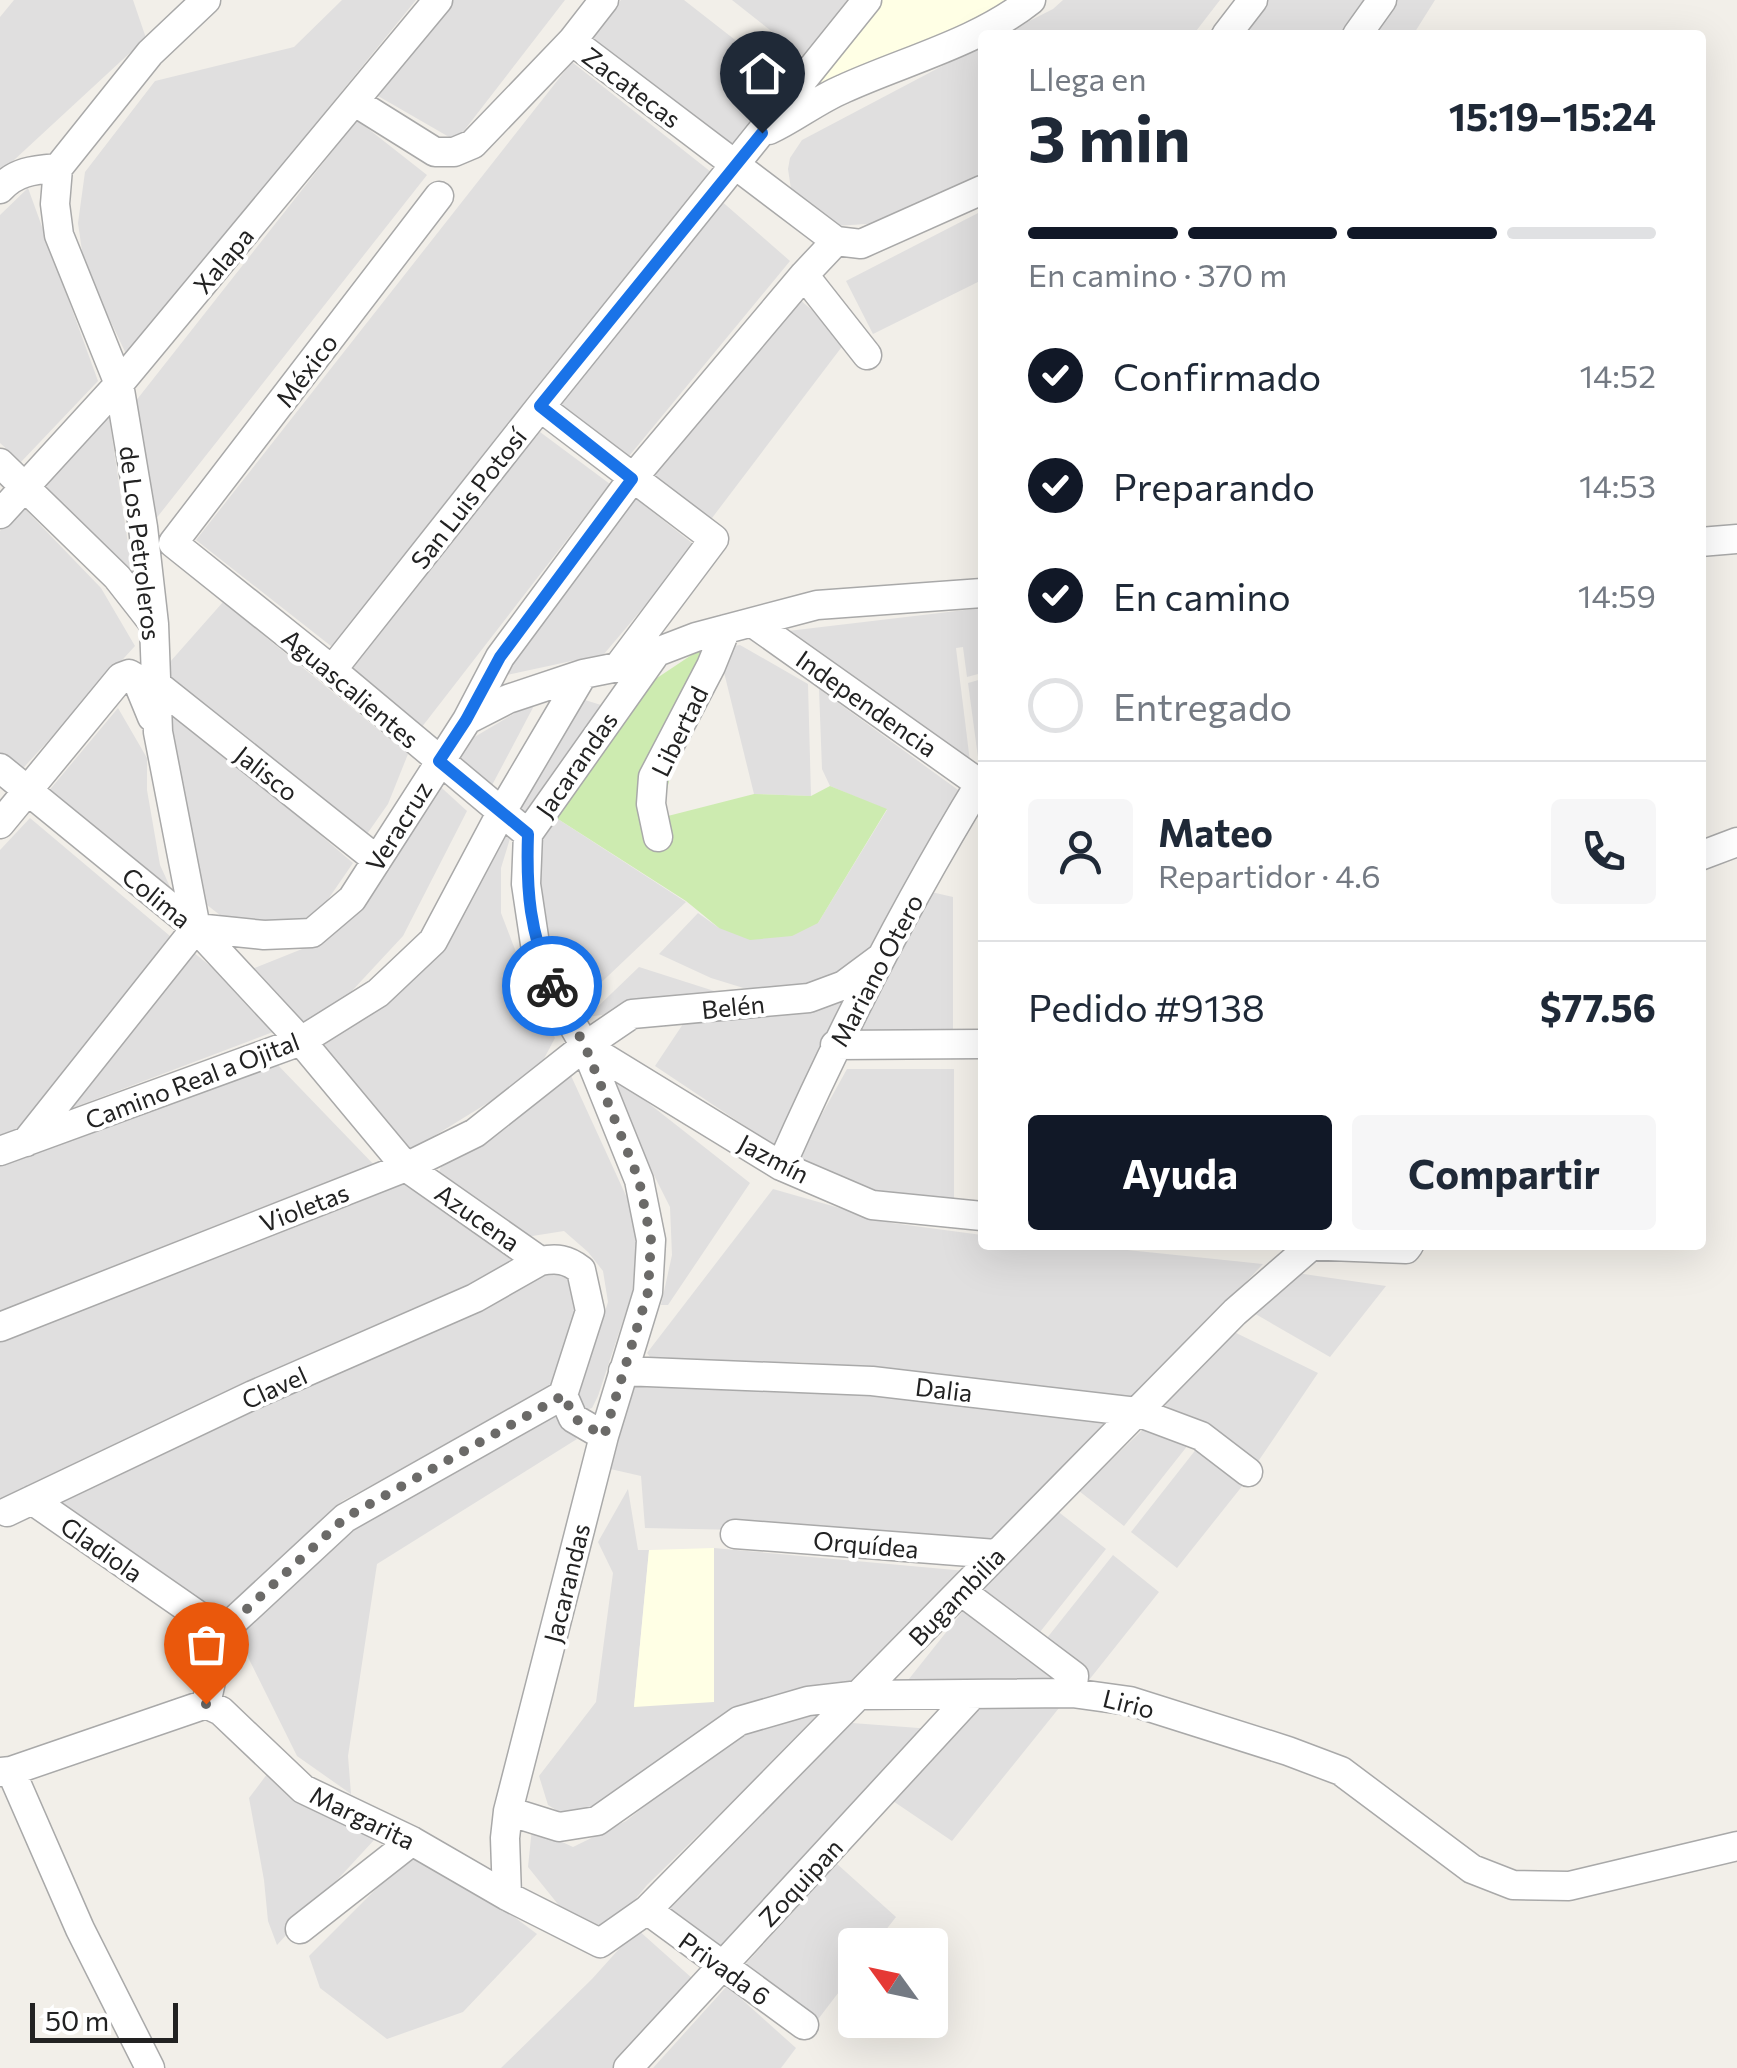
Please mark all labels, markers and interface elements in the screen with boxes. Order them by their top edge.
pin [720,31,805,134]
street label: Zacatecas [577,40,687,134]
icon: home [735,46,790,101]
text: Llega en [1028,58,1147,98]
text: 15:19–15:24 [1449,92,1656,139]
text: 3 min [1028,96,1191,175]
street label: Xalapa [187,221,259,299]
text: En camino · 370 m [1028,254,1287,294]
street label: México [269,327,343,413]
icon: check [1028,348,1083,403]
text: Confirmado [1113,352,1321,399]
text: 14:52 [1579,355,1656,395]
street label: San Luis Potosí [404,420,533,574]
street label: de Los Petroleros [114,444,168,642]
icon: check [1028,458,1083,513]
text: Preparando [1113,462,1315,509]
text: 14:53 [1579,465,1656,505]
icon: check [1028,568,1083,623]
text: En camino [1113,572,1291,619]
text: 14:59 [1578,575,1656,615]
street label: Aguascalientes [277,622,425,754]
street label: Independencia [791,643,943,763]
street label: Libertad [644,681,714,781]
text: Entregado [1113,682,1292,729]
street label: Jacarandas [529,705,623,823]
street label: Jalisco [229,739,305,807]
street label: Veracruz [359,776,437,876]
button: person [1028,799,1133,904]
button: phone [1551,799,1656,904]
text: Mateo [1158,808,1273,855]
text: Repartidor · 4.6 [1158,855,1381,895]
street label: Colima [117,860,197,934]
street label: Mariano Otero [823,889,929,1051]
courier [502,936,602,1036]
icon: bike [525,959,580,1014]
text: Pedido #9138 [1028,983,1265,1030]
text: $77.56 [1540,983,1656,1030]
street label: Belén [700,988,766,1024]
street label: Camino Real a Ojital [81,1025,303,1135]
button: Ayuda [1028,1115,1332,1230]
button: Compartir [1352,1115,1656,1230]
street label: Jazmín [734,1127,814,1189]
street label: Violetas [255,1176,353,1238]
street label: Azucena [430,1177,526,1257]
street label: Clavel [237,1359,311,1415]
street label: Dalia [914,1371,974,1407]
street label: Gladiola [55,1510,149,1588]
street label: Jacarandas [537,1520,595,1646]
street label: Orquídea [812,1524,920,1564]
street label: Bugambilia [902,1540,1010,1652]
pin [164,1602,249,1705]
icon: bag [179,1617,234,1672]
street label: Lirio [1100,1682,1158,1724]
street label: Margarita [306,1779,420,1855]
street label: Zoquipan [752,1832,848,1932]
street label: Privada 6 [674,1925,776,2011]
north arrow [838,1928,948,2038]
map controls [838,1928,948,2038]
scale bar [30,1998,178,2042]
text: 50 m [45,2003,109,2037]

